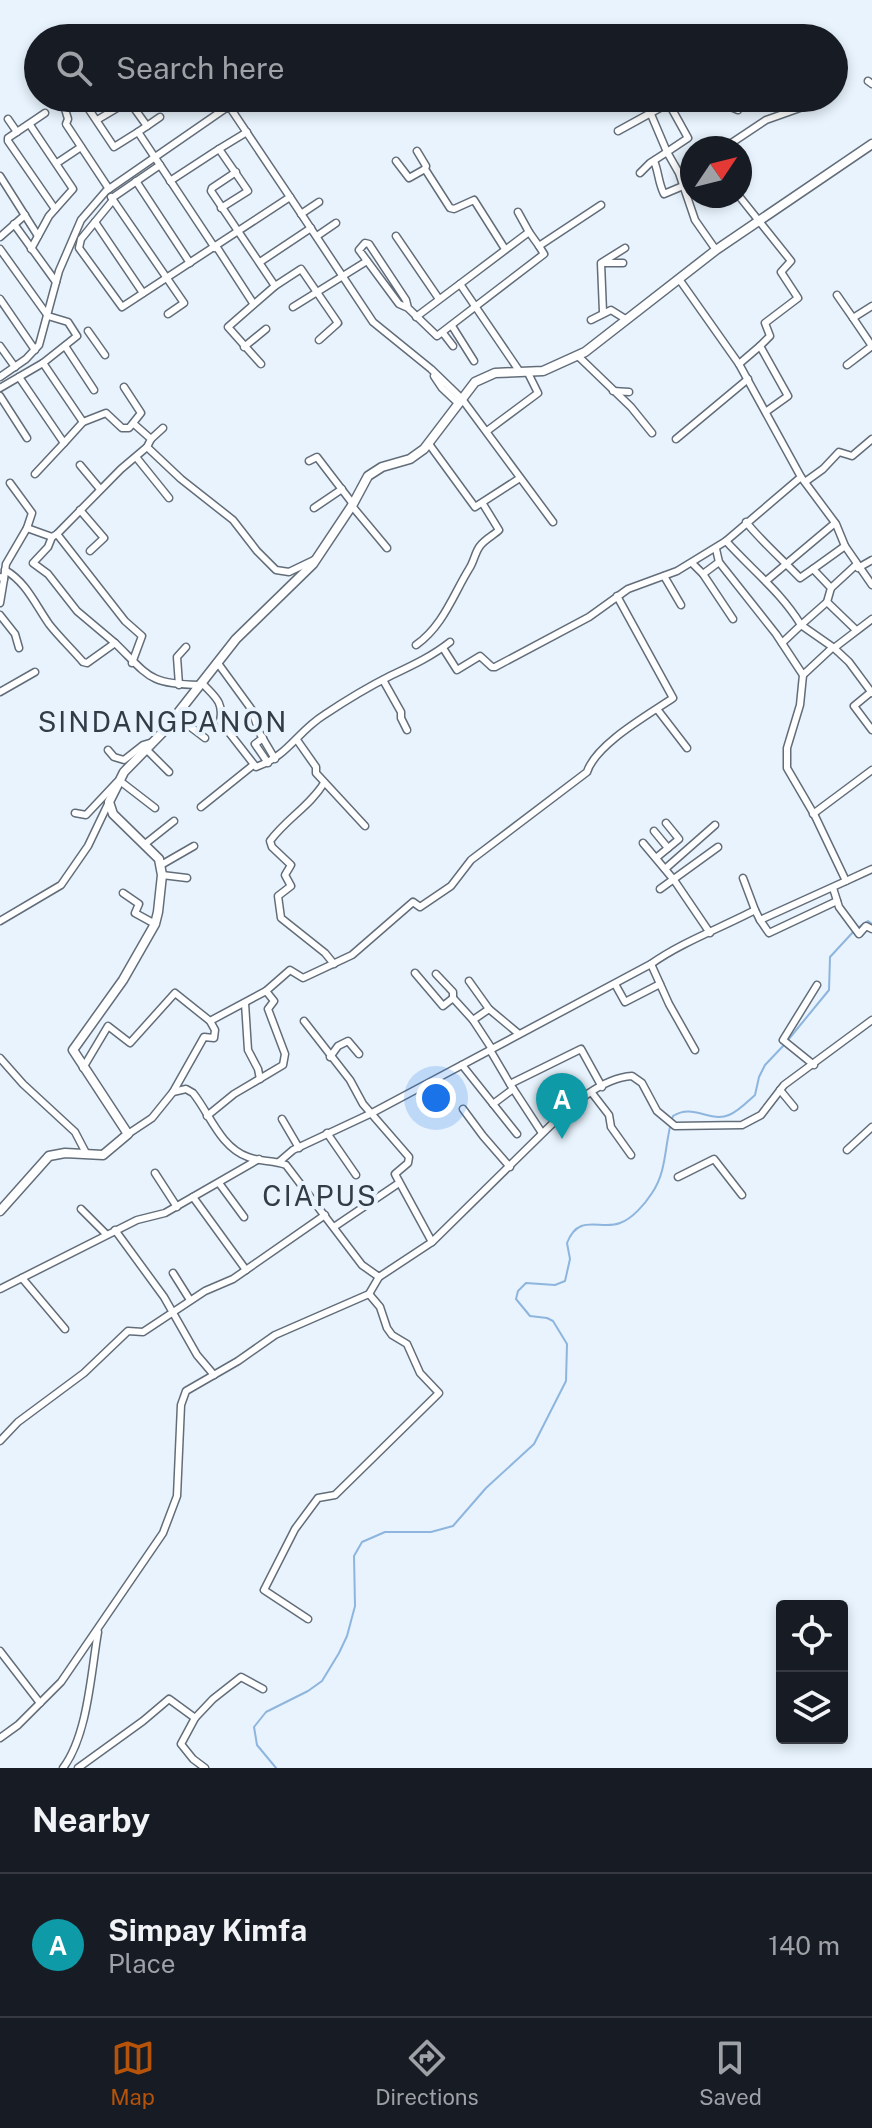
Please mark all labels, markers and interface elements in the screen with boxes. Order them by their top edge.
search box [24,24,848,112]
icon: search [52,46,96,90]
text: Search here [116,50,284,86]
north arrow [680,136,752,208]
district label: SINDANGPANON [38,705,288,738]
pin: A [536,1073,588,1139]
your location [416,1078,456,1118]
district label: CIAPUS [262,1179,378,1212]
map controls [776,1600,848,1744]
button: locate [776,1600,848,1672]
button: layers [776,1672,848,1744]
text: Nearby [32,1800,150,1840]
text: Simpay Kimfa [108,1912,307,1948]
text: A [49,1930,67,1961]
text: 140 m [768,1930,840,1961]
text: Place [108,1948,175,1979]
tab: Map [110,2036,155,2110]
tab: Directions [375,2036,479,2110]
tab: Saved [699,2036,762,2110]

